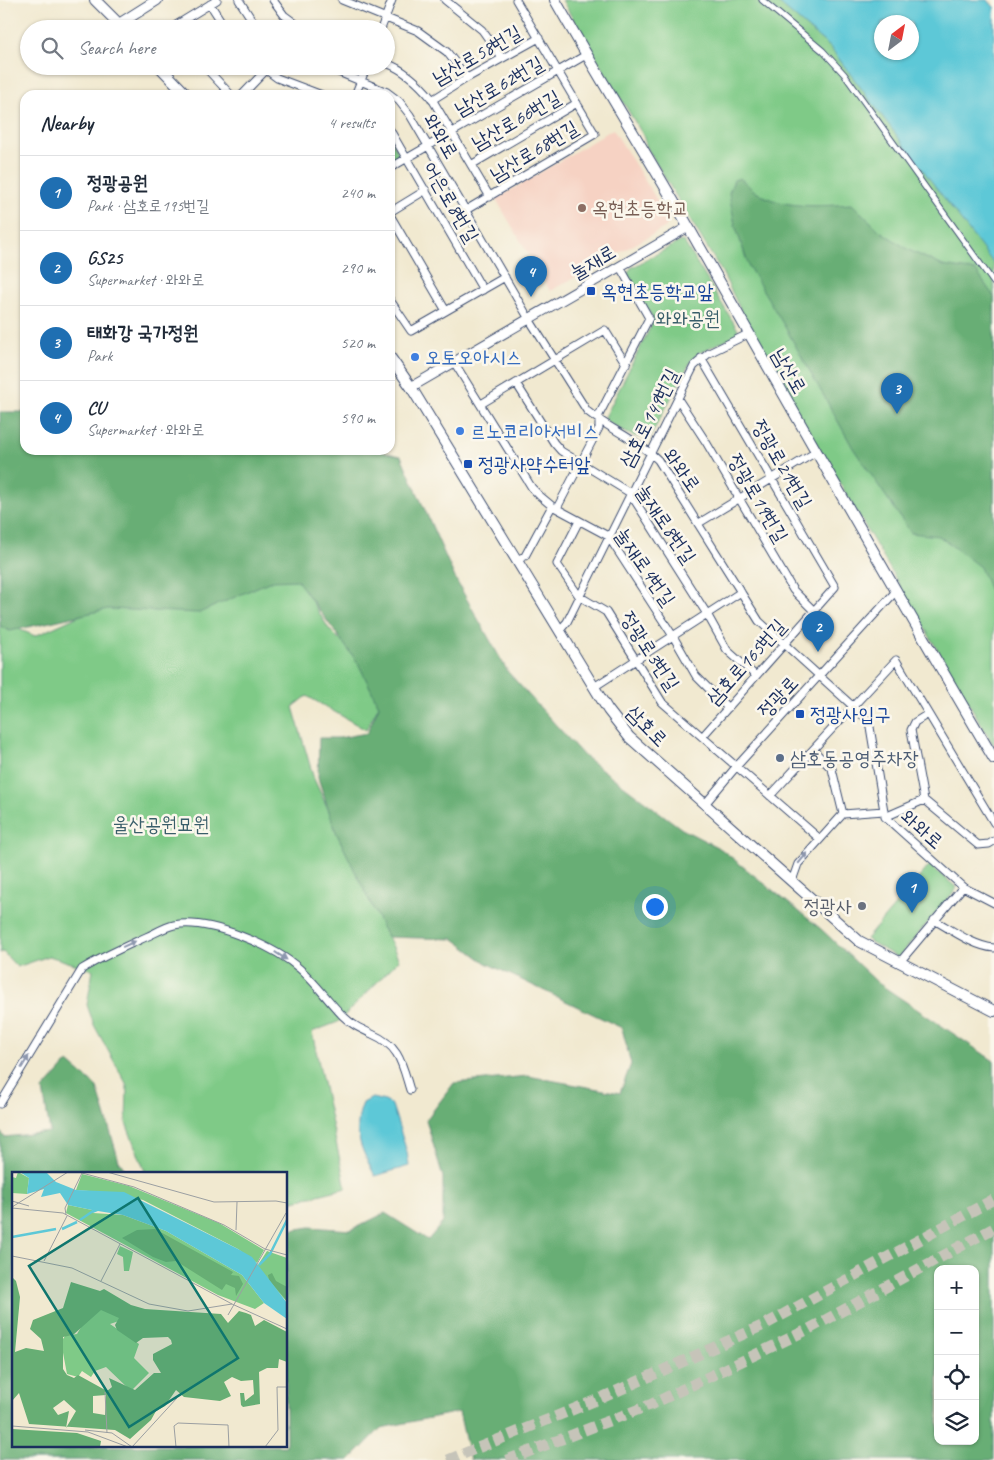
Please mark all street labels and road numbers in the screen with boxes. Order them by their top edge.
street label: 남산로58번길 [428,20,526,90]
street label: 남산로62번길 [450,51,548,121]
street label: 남산로66번길 [467,85,565,155]
street label: 와와로 [418,109,464,163]
street label: 남산로68번길 [485,115,583,187]
street label: 어은로8번길 [418,157,484,247]
street label: 눌재로 [566,239,620,285]
street label: 남산로 [766,344,812,398]
street label: 삼호로149번길 [613,364,685,472]
street label: 정광로21번길 [747,415,817,513]
street label: 와와로 [658,443,706,497]
street label: 정광로19번길 [723,449,793,547]
street label: 눌재로8번길 [631,480,701,568]
street label: 눌재로4번길 [609,523,681,611]
street label: 정광로3번길 [615,607,685,695]
street label: 삼호로165번길 [701,614,791,710]
street label: 정광로 [752,671,804,723]
street label: 삼호로 [621,700,673,752]
street label: 와와로 [896,804,948,854]

